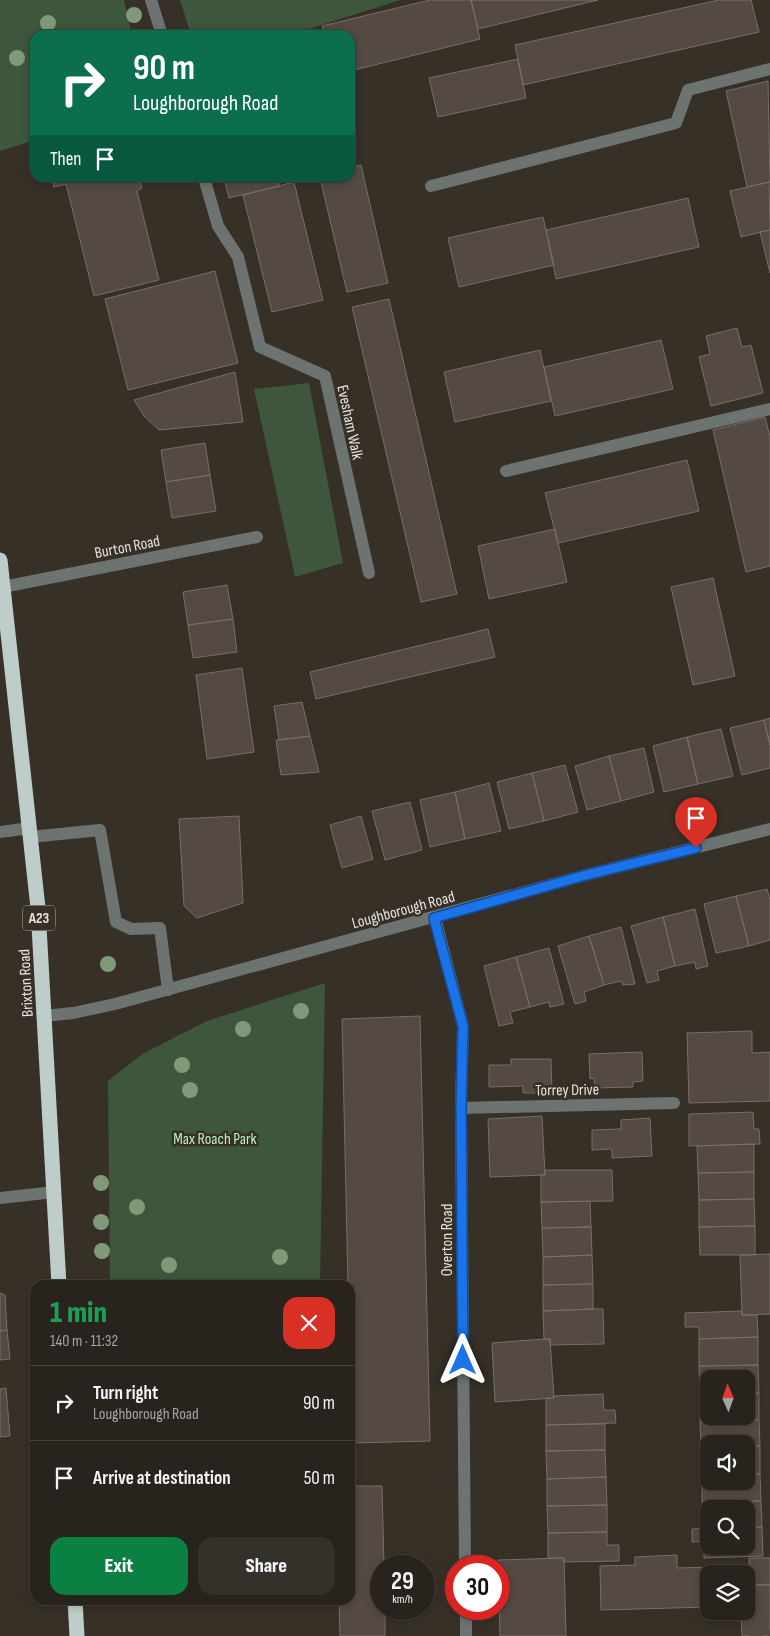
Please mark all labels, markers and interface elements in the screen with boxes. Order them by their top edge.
text: 90 m [133,47,195,90]
icon: right [50,50,115,115]
text: Loughborough Road [133,90,278,117]
icon: arrive [91,145,119,173]
text: Then [50,148,81,171]
street label: Evesham Walk [332,383,367,461]
street label: Burton Road [93,532,162,563]
pin [675,797,717,848]
icon: arrive [682,804,710,832]
street label: Loughborough Road [350,888,457,933]
road number: A23 [23,906,55,930]
street label: Brixton Road [15,948,38,1017]
street label: Torrey Drive [535,1080,599,1101]
park label: Max Roach Park [173,1130,257,1149]
street label: Overton Road [438,1204,457,1276]
text: 1 min [50,1295,107,1331]
button: close [283,1297,335,1349]
text: 140 m · 11:32 [50,1332,118,1351]
position arrow [436,1333,488,1385]
north arrow [700,1370,755,1425]
map controls [700,1370,755,1620]
text: Turn right [93,1382,158,1405]
icon: right [50,1389,78,1417]
text: 90 m [303,1392,335,1415]
text: Loughborough Road [93,1405,199,1424]
button: sound [700,1435,755,1490]
icon: arrive [50,1464,78,1492]
text: Arrive at destination [93,1467,231,1490]
text: 50 m [304,1467,335,1490]
button: search [700,1500,755,1555]
button: Exit [50,1537,188,1595]
button: Share [198,1537,335,1595]
speed limit sign: 30 [445,1555,510,1620]
button: layers [700,1565,755,1620]
text: 29 [391,1566,414,1597]
text: km/h [392,1592,413,1607]

